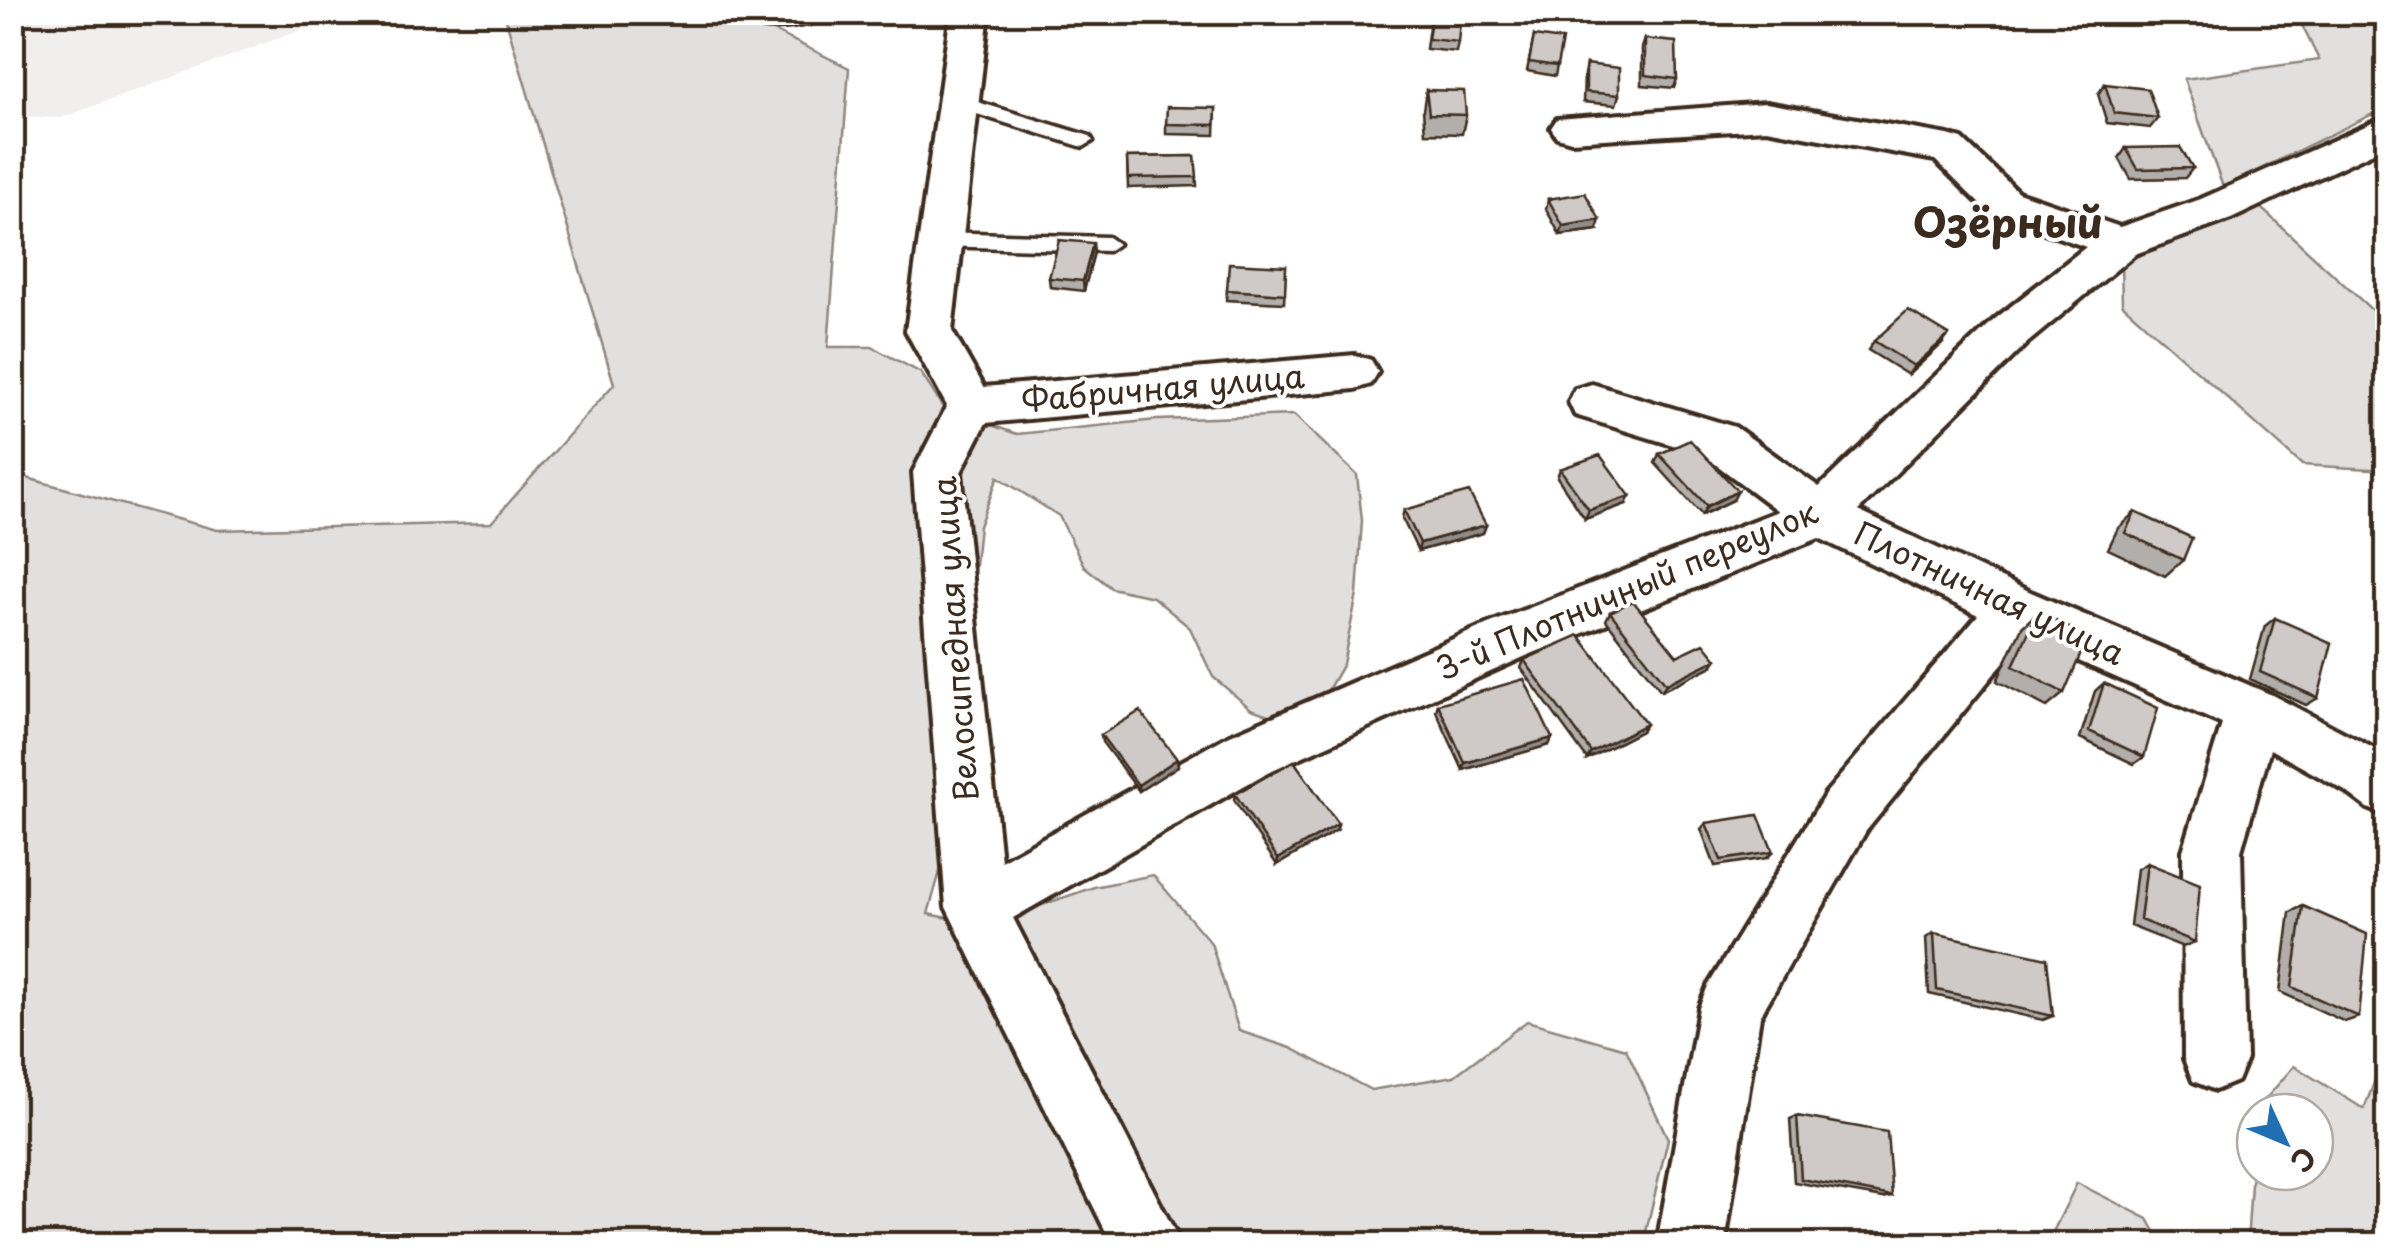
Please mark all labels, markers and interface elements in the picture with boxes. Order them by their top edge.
district label: Озёрный [1913,189,2103,252]
street label: Фабричная улица [1019,351,1306,423]
street label: Велосипедная улица [919,475,989,803]
street label: 3-й Плотничный переулок [1428,487,1824,691]
street label: Плотничная улица [1847,508,2133,676]
north arrow [2235,1092,2335,1192]
text: С [2281,1138,2327,1183]

